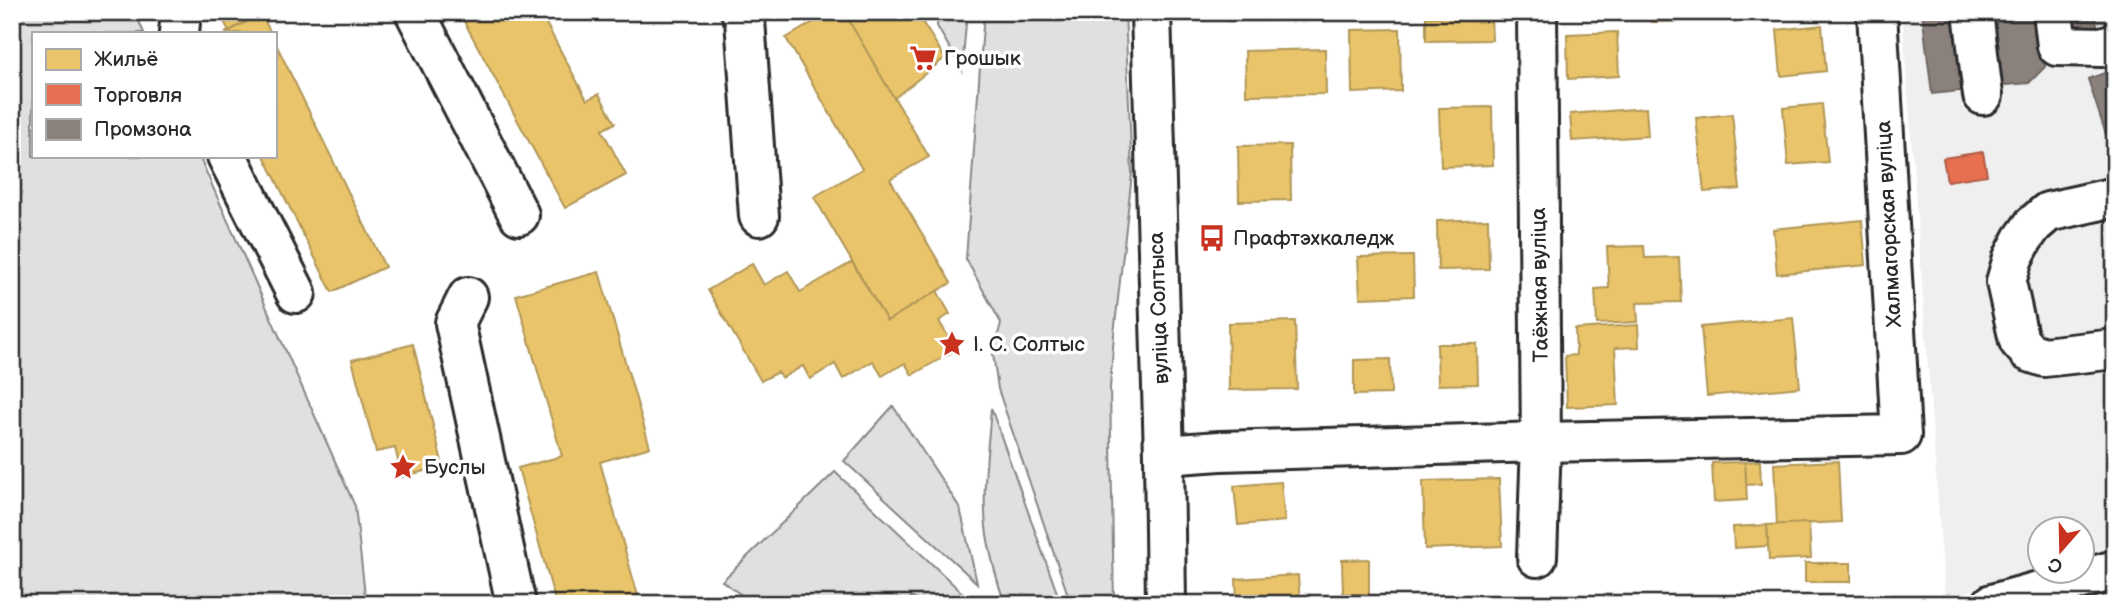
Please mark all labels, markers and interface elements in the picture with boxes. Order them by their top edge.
legend [32,32,276,158]
supermarket icon: Грошык [908,43,938,73]
place label: Грошык [944,46,1021,71]
text: Жильё [94,47,158,72]
text: Торговля [94,83,182,108]
text: Промзона [94,117,192,142]
street label: Халмагорская вуліца [1871,119,1907,328]
street label: Таёжная вуліца [1526,207,1554,363]
bus stop icon: Прафтэхкаледж [1197,223,1227,253]
place label: Прафтэхкаледж [1233,226,1395,251]
street label: вуліца Солтыса [1144,231,1174,385]
place icon: І. С. Солтыс [937,329,967,359]
place label: І. С. Солтыс [973,332,1085,357]
place icon: Буслы [388,452,418,482]
place label: Буслы [424,455,486,480]
north arrow [2025,514,2096,584]
text: С [2046,551,2066,578]

